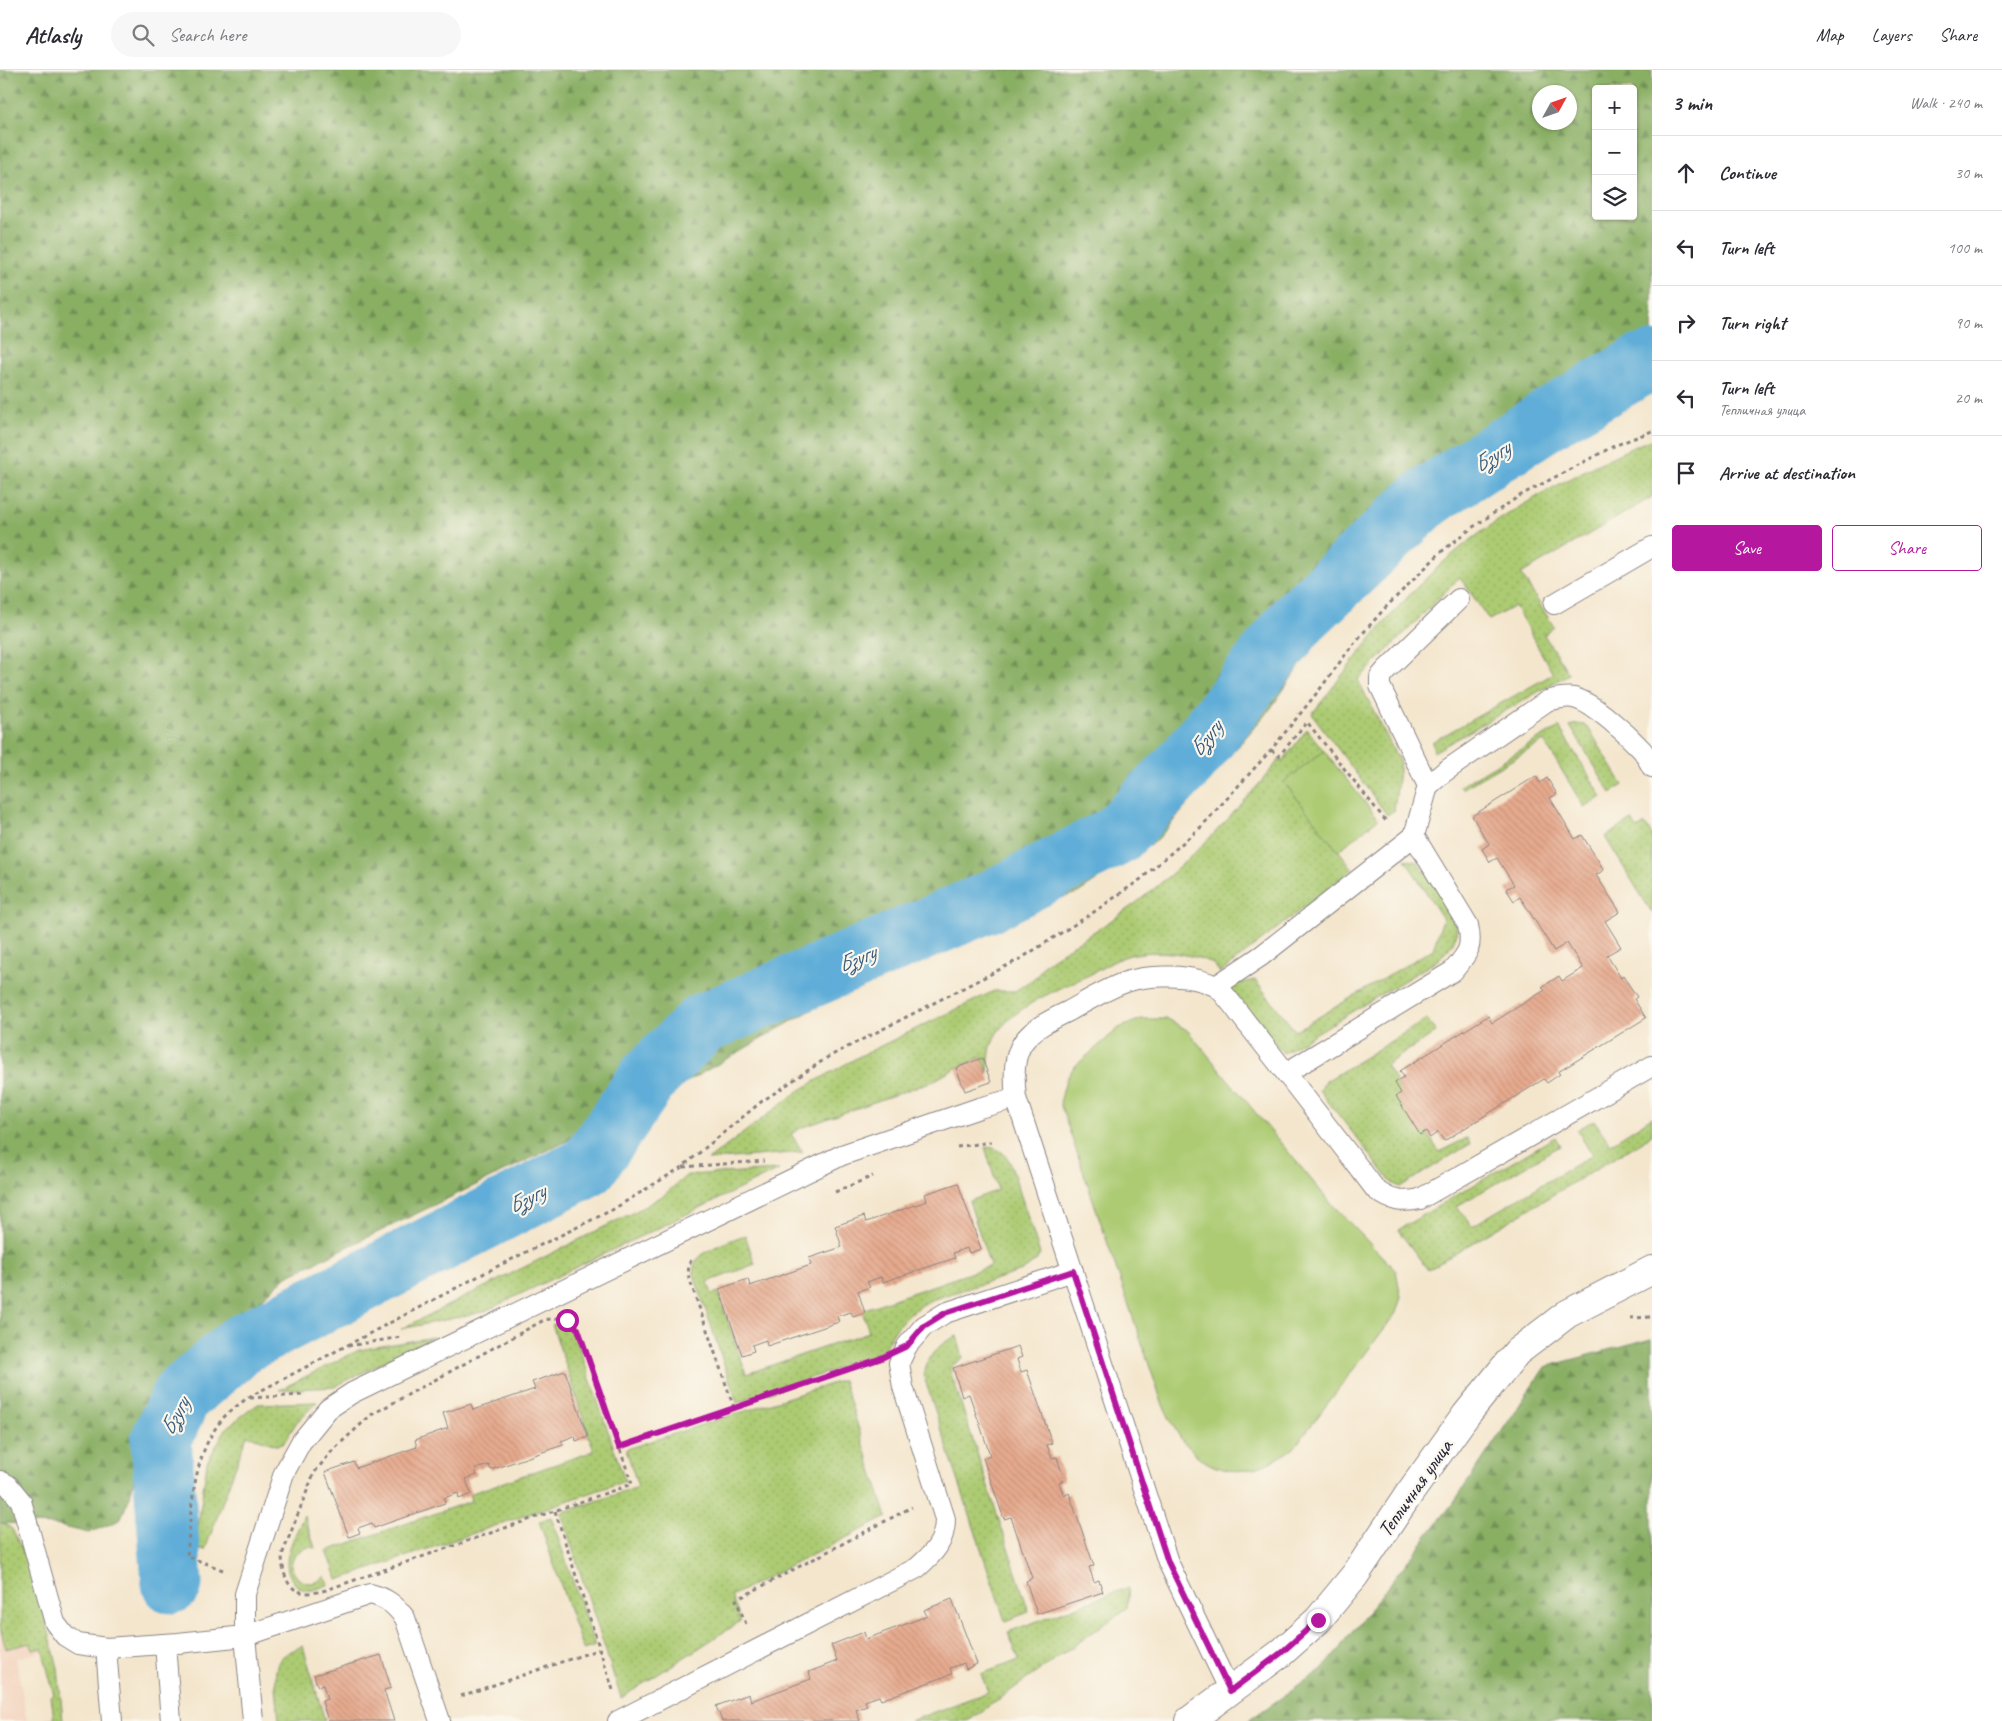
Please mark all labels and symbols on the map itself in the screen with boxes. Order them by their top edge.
north arrow [1532,85,1577,130]
water label: Бзугу [1468,433,1518,479]
water label: Бзугу [1183,712,1231,762]
water label: Бзугу [833,937,883,979]
water label: Бзугу [503,1176,553,1220]
route start [556,1309,579,1332]
water label: Бзугу [154,1390,198,1440]
street label: Тепличная улица [1372,1433,1459,1542]
route end [1307,1609,1330,1632]

